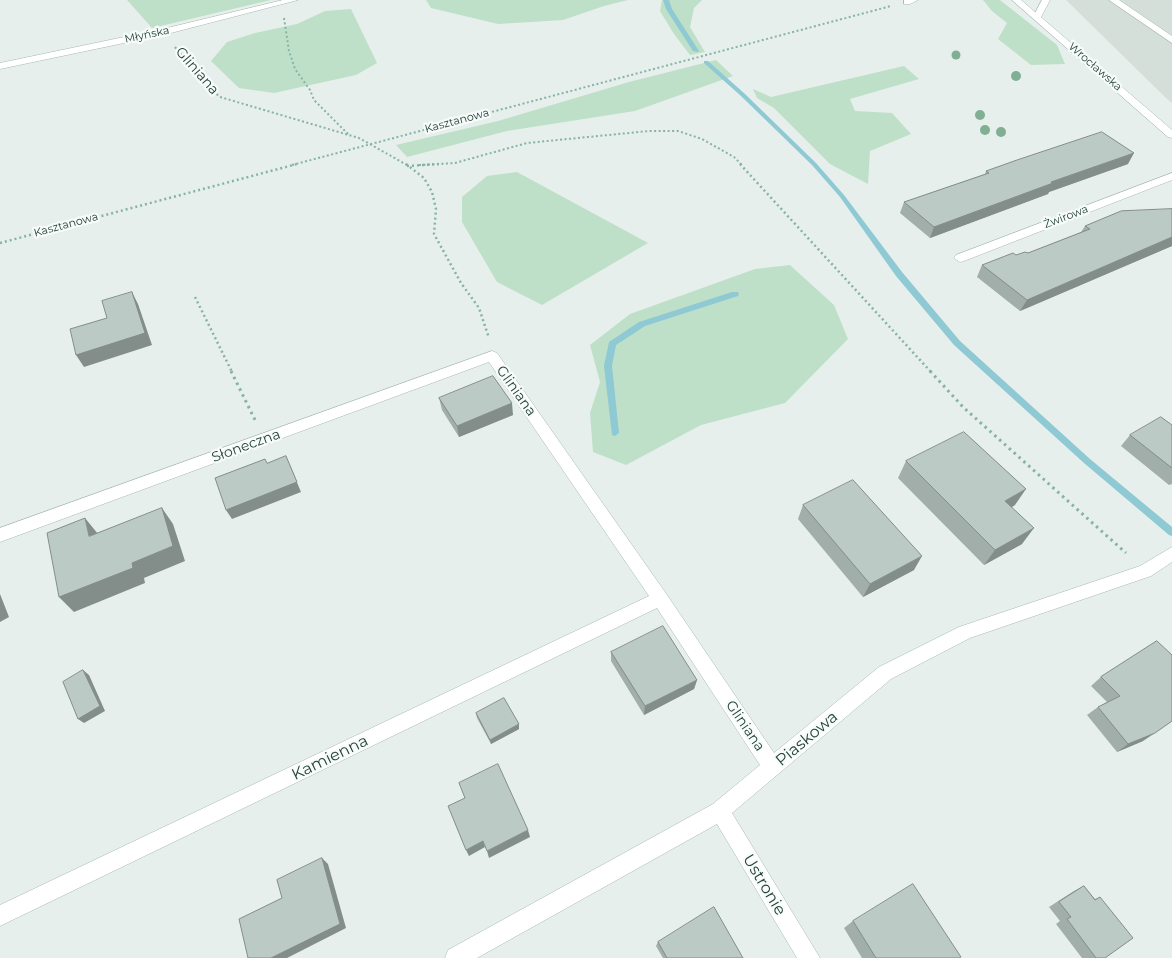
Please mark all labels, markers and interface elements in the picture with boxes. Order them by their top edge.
street label: Młyńska [123,24,171,46]
street label: Wrocławska [1066,40,1124,94]
street label: Gliniana [172,44,222,98]
street label: Kasztanowa [423,106,491,136]
street label: Żwirowa [1042,202,1090,232]
street label: Kasztanowa [32,210,100,240]
street label: Gliniana [493,363,539,419]
street label: Słoneczna [209,426,283,466]
street label: Gliniana [722,697,768,755]
street label: Piaskowa [772,707,842,771]
street label: Kamienna [289,731,371,785]
street label: Ustronie [738,851,790,919]

